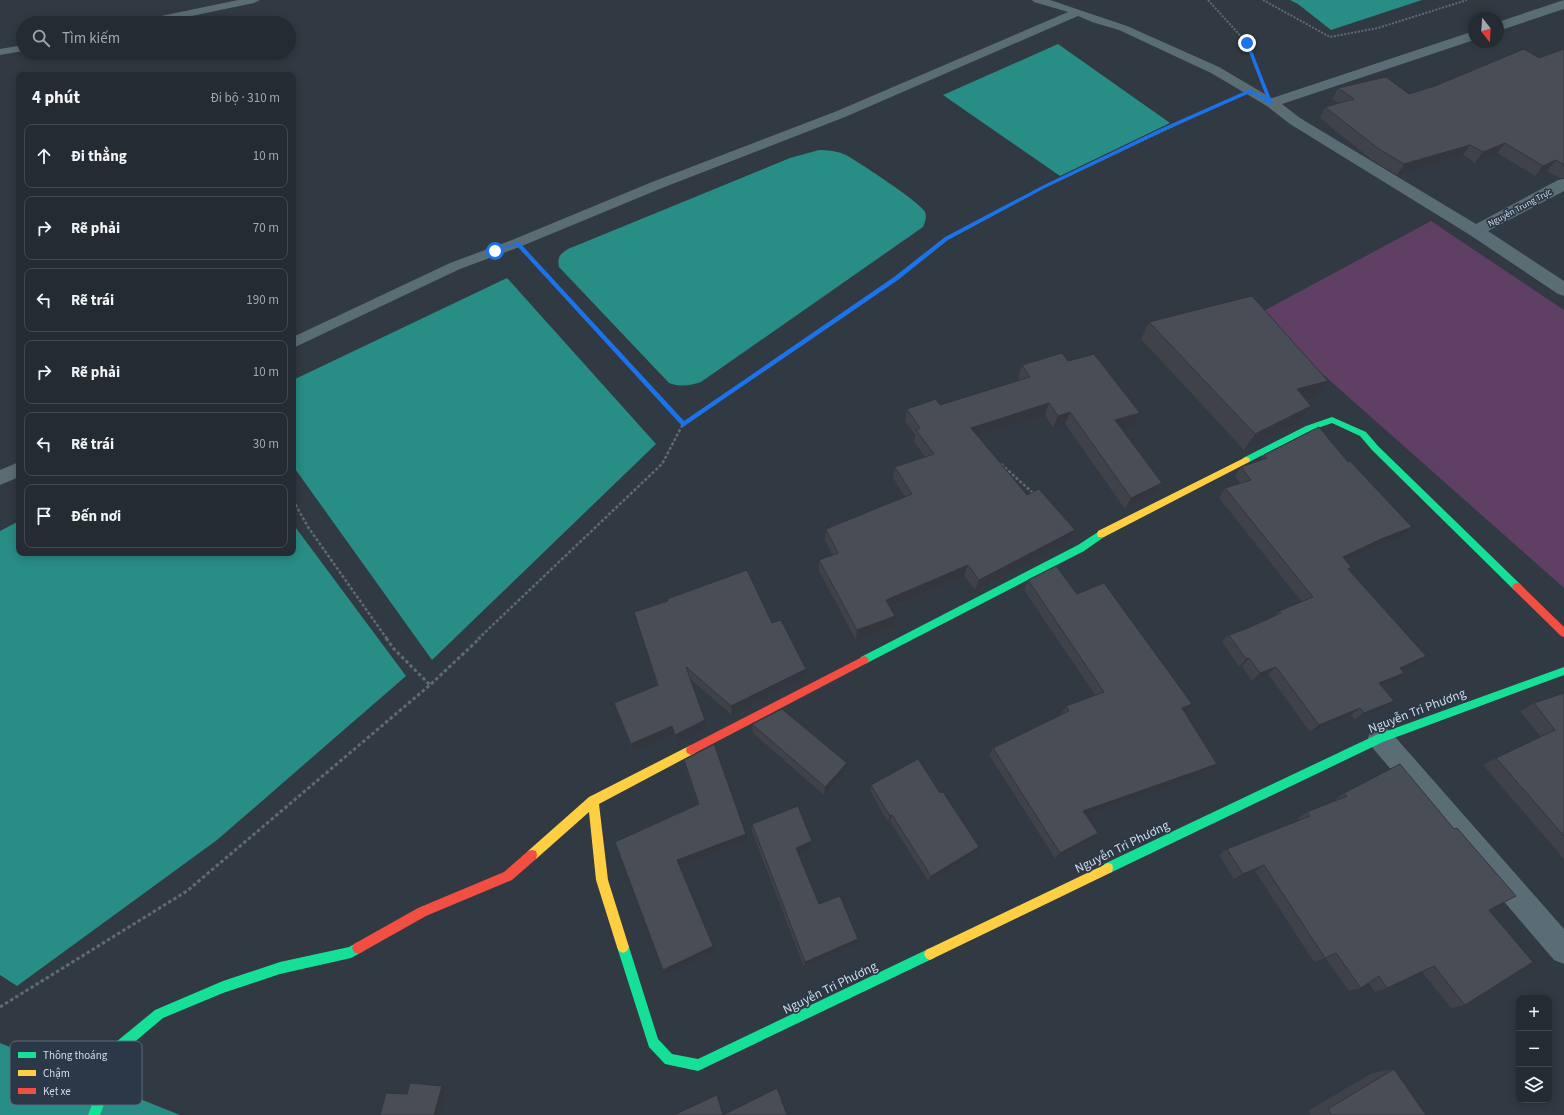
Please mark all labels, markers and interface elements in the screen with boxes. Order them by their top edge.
north arrow [1468,12,1504,48]
search box [16,16,296,60]
icon: search [30,27,52,49]
text: Tìm kiếm [62,28,120,49]
route end [1238,34,1256,52]
text: 4 phút [32,86,80,110]
text: Đi bộ · 310 m [211,89,280,107]
icon: ahead [33,145,55,167]
text: Đi thẳng [71,146,127,167]
text: 10 m [253,147,279,165]
street label: Nguyễn Trung Trực [1486,186,1554,230]
icon: right [33,217,55,239]
text: Rẽ phải [71,218,120,239]
text: 70 m [253,219,279,237]
route start [486,242,504,260]
icon: left [33,289,55,311]
text: Rẽ trái [71,290,114,311]
text: 190 m [246,291,279,309]
icon: right [33,361,55,383]
text: Rẽ phải [71,362,120,383]
text: 10 m [253,363,279,381]
icon: left [33,433,55,455]
text: Rẽ trái [71,434,114,455]
text: 30 m [253,435,279,453]
icon: arrive [33,505,55,527]
text: Đến nơi [71,506,121,527]
street label: Nguyễn Tri Phương [1366,684,1469,738]
street label: Nguyễn Tri Phương [1072,816,1173,878]
street label: Nguyễn Tri Phương [780,957,881,1019]
map controls [1516,995,1552,1103]
button: + [1516,995,1552,1031]
button: − [1516,1031,1552,1067]
legend [10,1041,142,1105]
text: Thông thoáng [43,1048,108,1063]
text: Chậm [43,1066,70,1081]
button: layers [1516,1067,1552,1103]
text: Kẹt xe [43,1084,71,1099]

